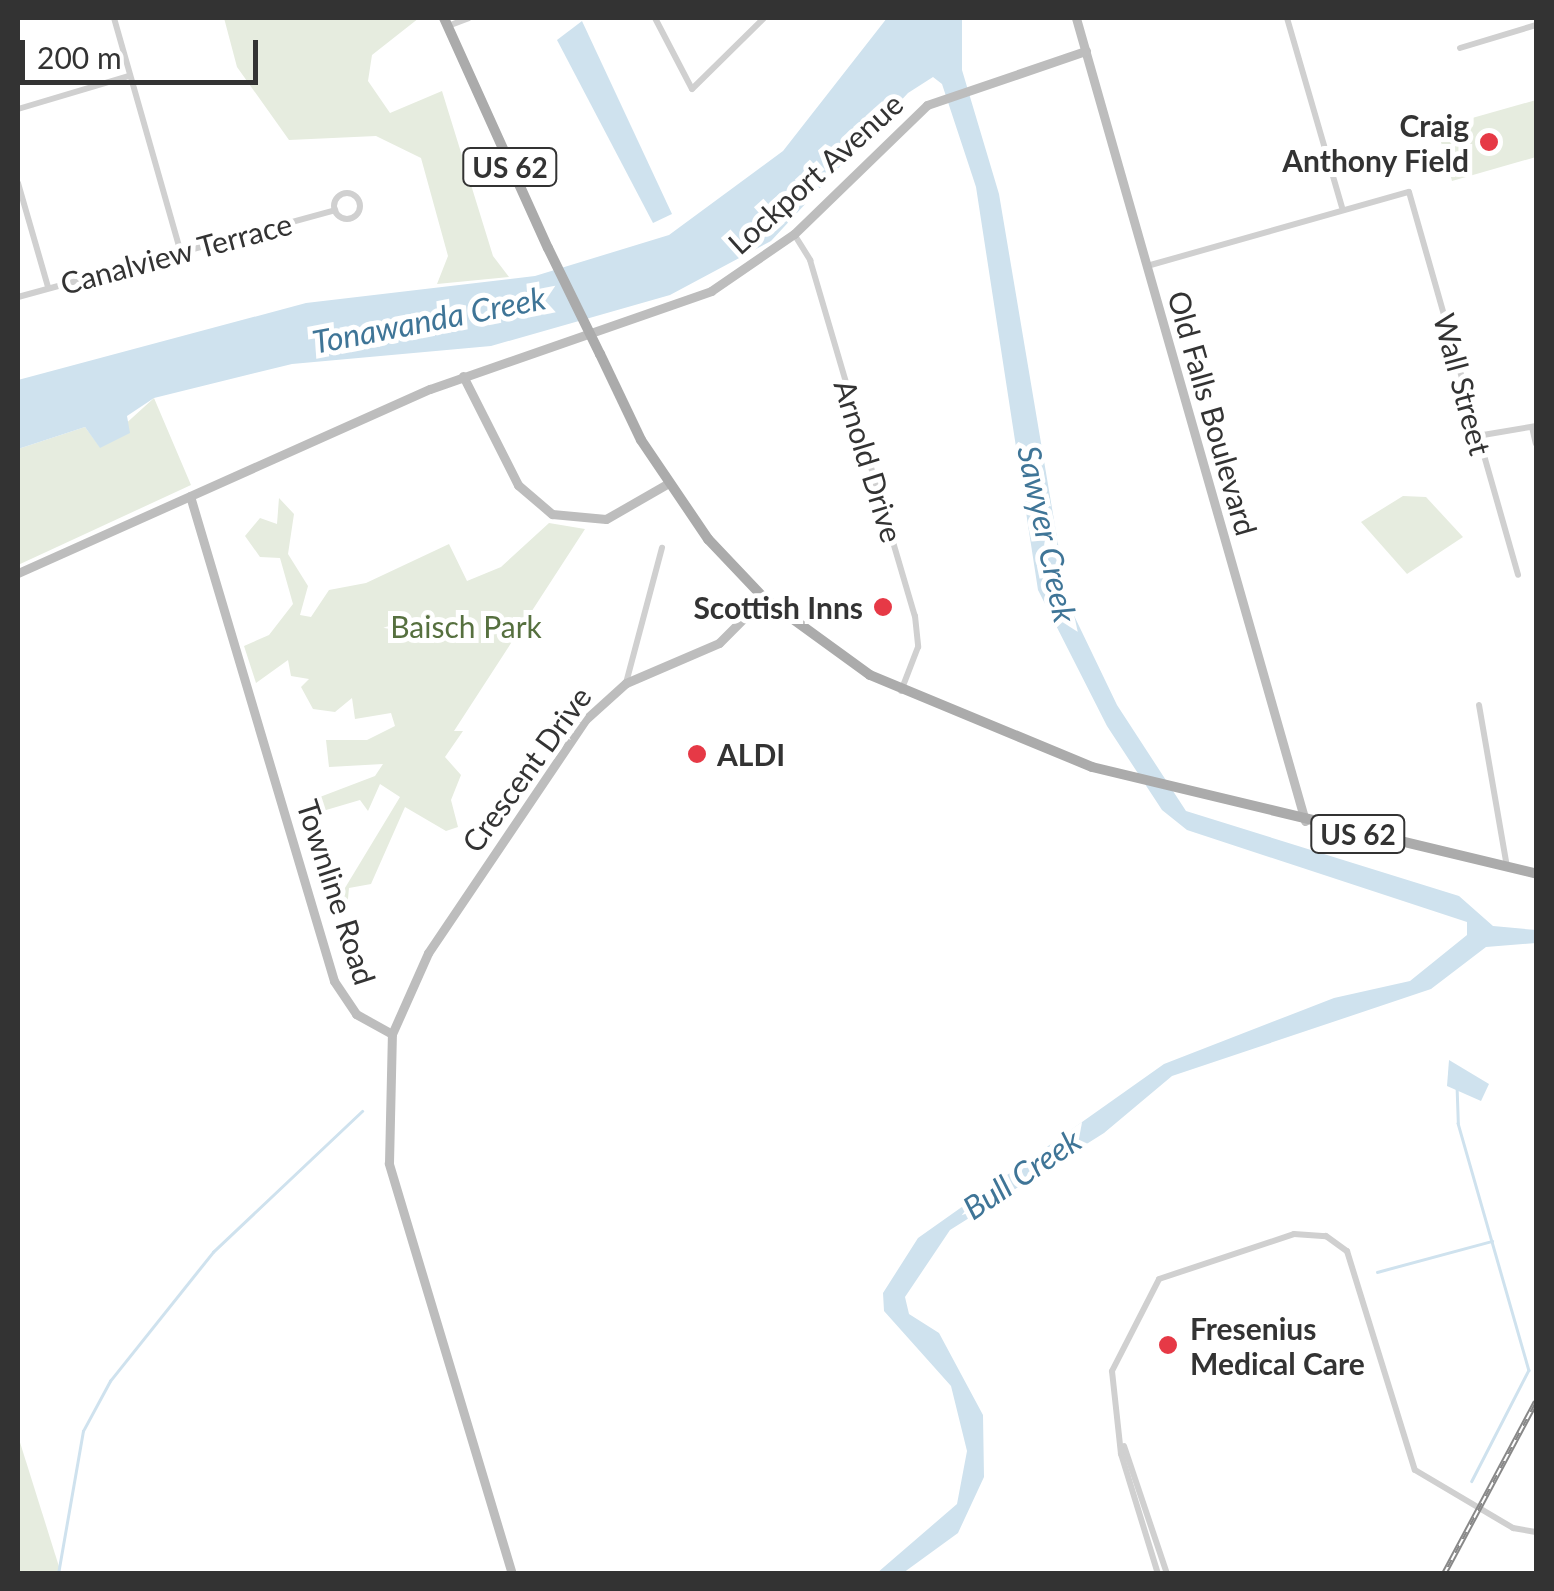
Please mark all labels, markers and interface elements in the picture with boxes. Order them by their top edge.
scale bar [25,20,262,82]
text: 200 m [37,39,122,75]
street label: Lockport Avenue [720,85,910,261]
place label: Craig Anthony Field [1281,107,1469,178]
marker: Craig Anthony Field [1478,131,1500,153]
road number: US 62 [460,144,560,190]
street label: Canalview Terrace [56,205,296,301]
water label: Tonawanda Creek [309,279,549,361]
street label: Old Falls Boulevard [1161,287,1265,539]
street label: Wall Street [1427,309,1499,459]
street label: Arnold Drive [827,375,911,547]
water label: Sawyer Creek [1009,442,1085,626]
place label: Scottish Inns [693,589,863,625]
marker: Scottish Inns [872,596,894,618]
park label: Baisch Park [390,608,542,644]
street label: Crescent Drive [454,679,598,859]
place label: ALDI [717,736,785,772]
marker: ALDI [686,743,708,765]
street label: Townline Road [290,795,384,989]
road number: US 62 [1308,811,1408,857]
water label: Bull Creek [956,1121,1088,1227]
place label: Fresenius Medical Care [1190,1310,1365,1380]
marker: Fresenius Medical Care [1155,1332,1181,1358]

